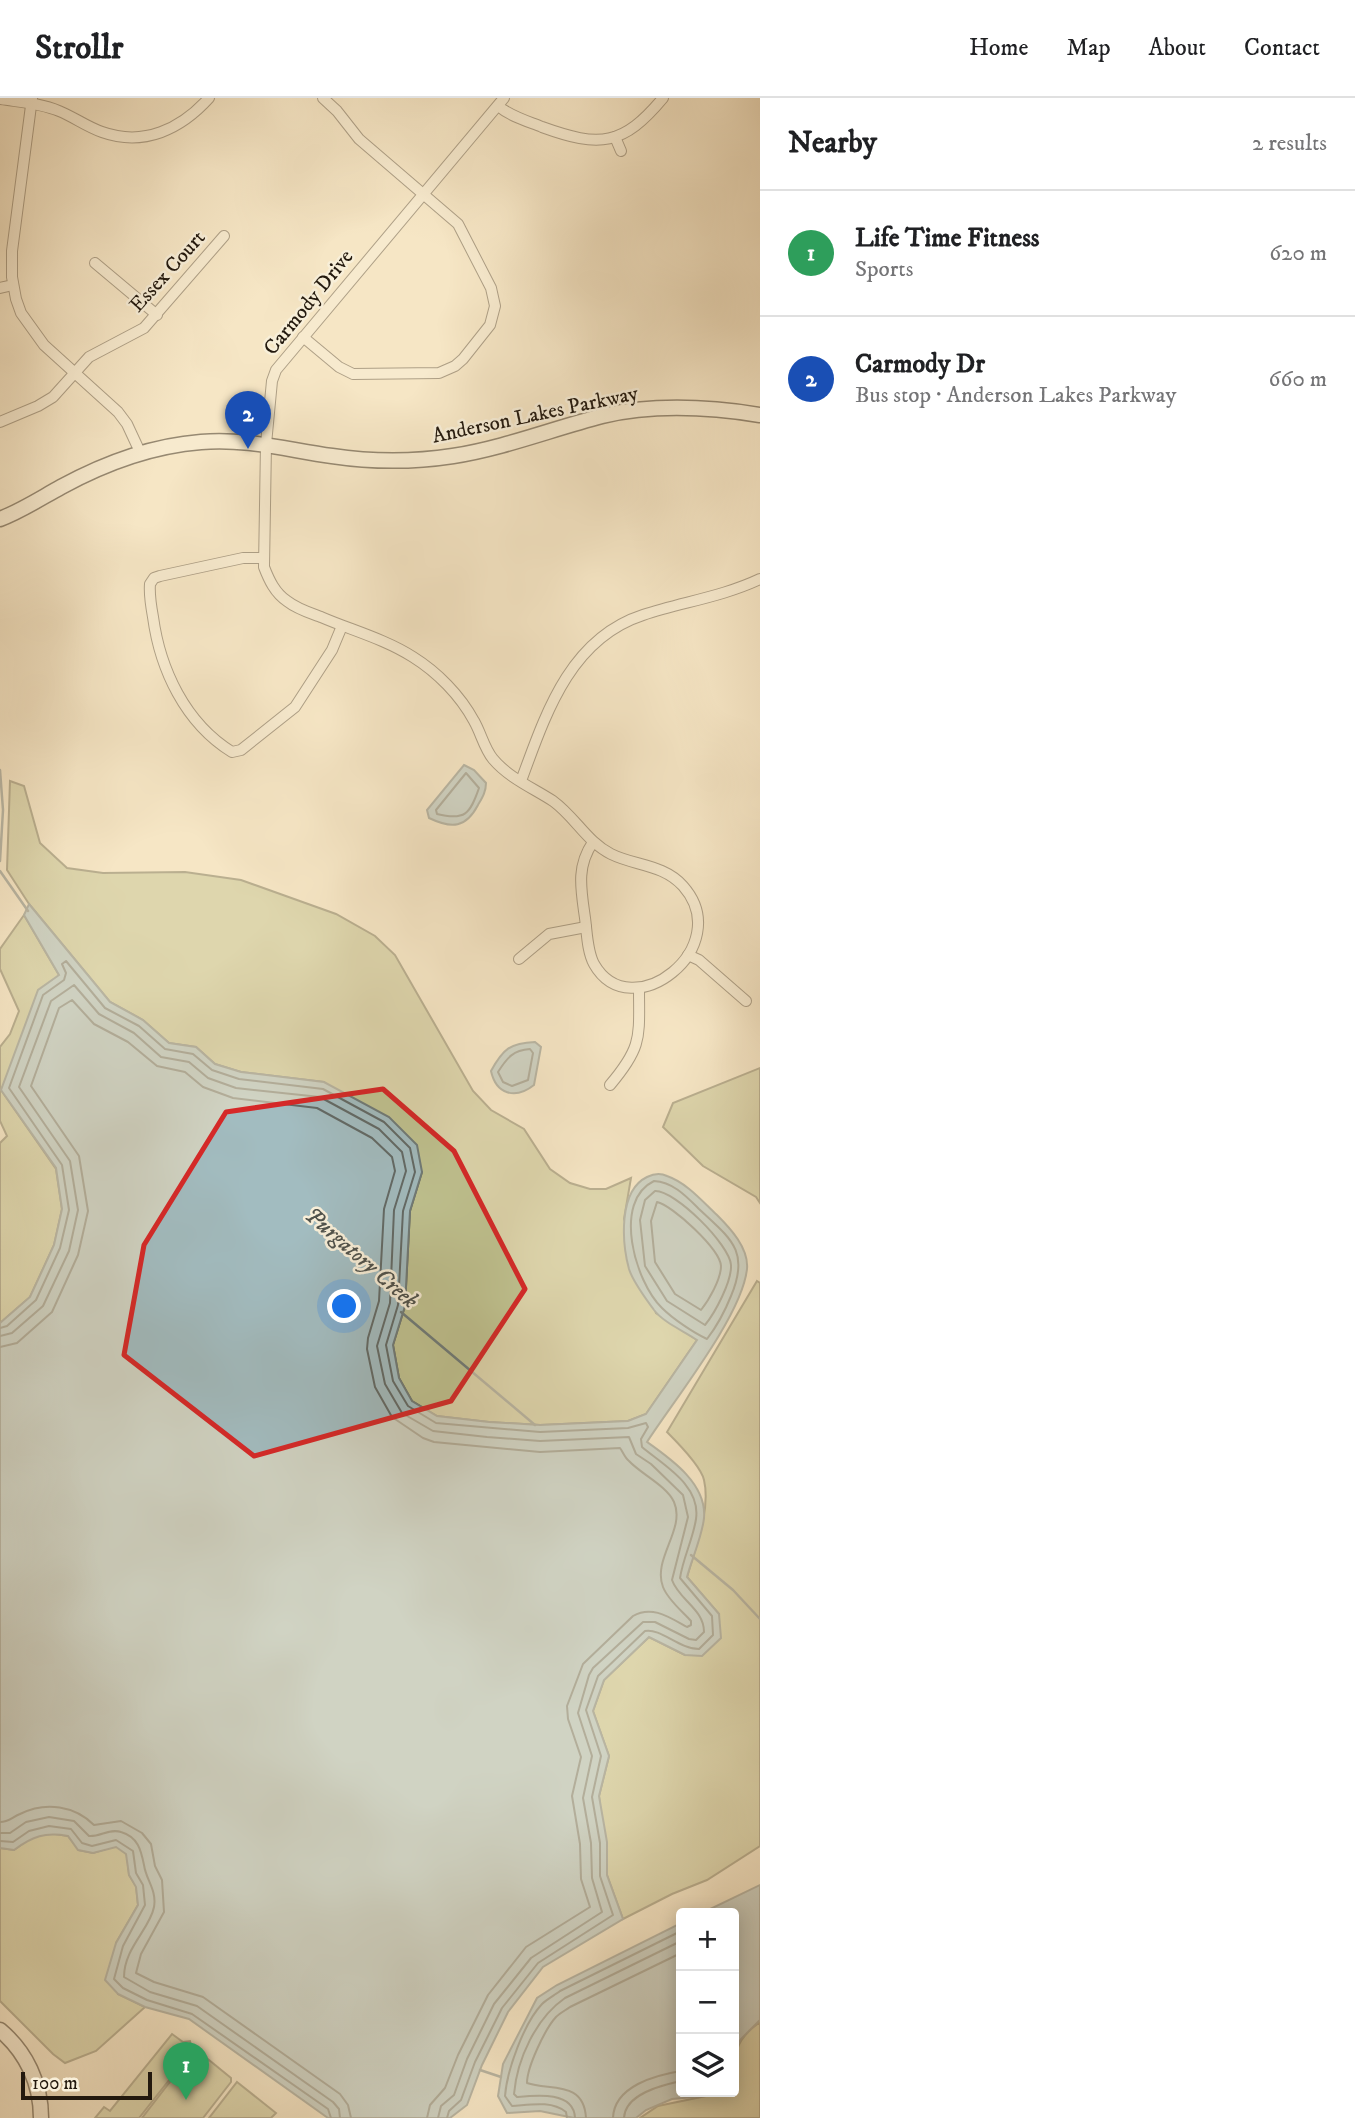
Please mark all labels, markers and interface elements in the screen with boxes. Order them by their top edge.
text: Strollr [35,28,123,69]
text: Home [969,33,1028,63]
text: Map [1066,33,1111,63]
text: About [1149,33,1206,63]
text: Contact [1244,33,1320,63]
text: Nearby [788,125,877,162]
text: 2 results [1252,129,1327,158]
text: Life Time Fitness [855,222,1040,255]
street label: Essex Court [124,225,211,318]
text: 1 [807,239,815,268]
text: 620 m [1269,239,1327,268]
street label: Carmody Drive [258,244,359,361]
text: Sports [855,255,913,284]
text: Carmody Dr [855,348,985,381]
text: 2 [805,365,817,394]
text: 660 m [1268,365,1327,394]
street label: Anderson Lakes Parkway [430,380,642,450]
text: Bus stop · Anderson Lakes Parkway [855,381,1176,410]
pin: 2 [225,391,271,449]
water label: Purgatory Creek [298,1201,424,1316]
your location [327,1289,361,1323]
map controls [676,1908,739,2097]
button: + [676,1908,739,1971]
button: − [676,1971,739,2034]
button: layers [676,2034,739,2097]
pin: 1 [163,2042,209,2100]
scale bar [21,2069,152,2101]
text: 100 m [32,2072,78,2095]

